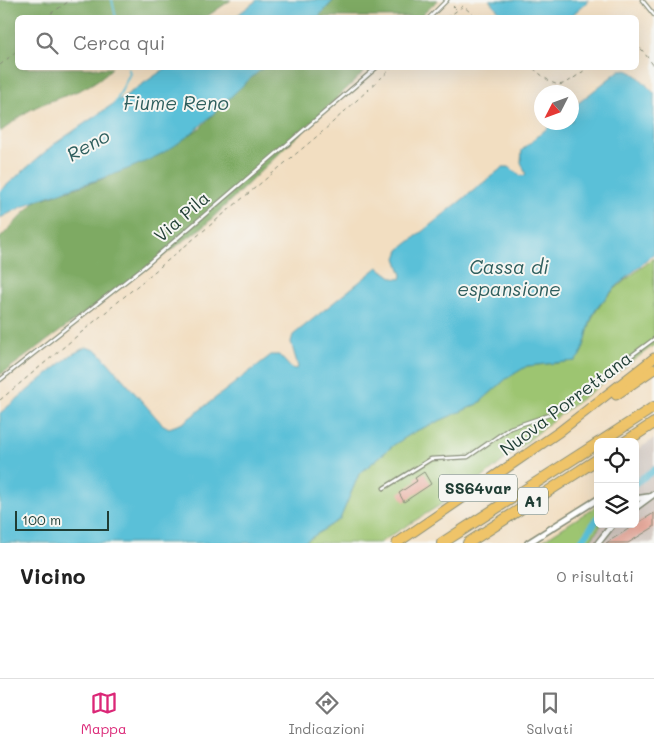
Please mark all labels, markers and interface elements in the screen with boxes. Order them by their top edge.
search box [15,15,639,70]
icon: search [33,29,61,57]
text: Cerca qui [73,30,165,55]
north arrow [534,85,579,130]
water label: Fiume Reno [123,90,229,115]
water label: Reno [62,123,114,167]
street label: Via Pila [148,185,214,247]
water label: Cassa di espansione [457,254,561,301]
street label: Nuova Porrettana [495,346,636,461]
map controls [594,438,639,528]
button: locate [594,438,639,483]
road number: SS64var [439,474,517,502]
button: layers [594,483,639,528]
road number: A1 [518,488,548,514]
scale bar [15,508,109,531]
text: 100 m [22,510,61,529]
text: Vicino [20,562,85,589]
text: 0 risultati [557,565,634,586]
tab: Mappa [81,689,127,738]
tab: Indicazioni [288,689,365,738]
tab: Salvati [526,689,573,738]

